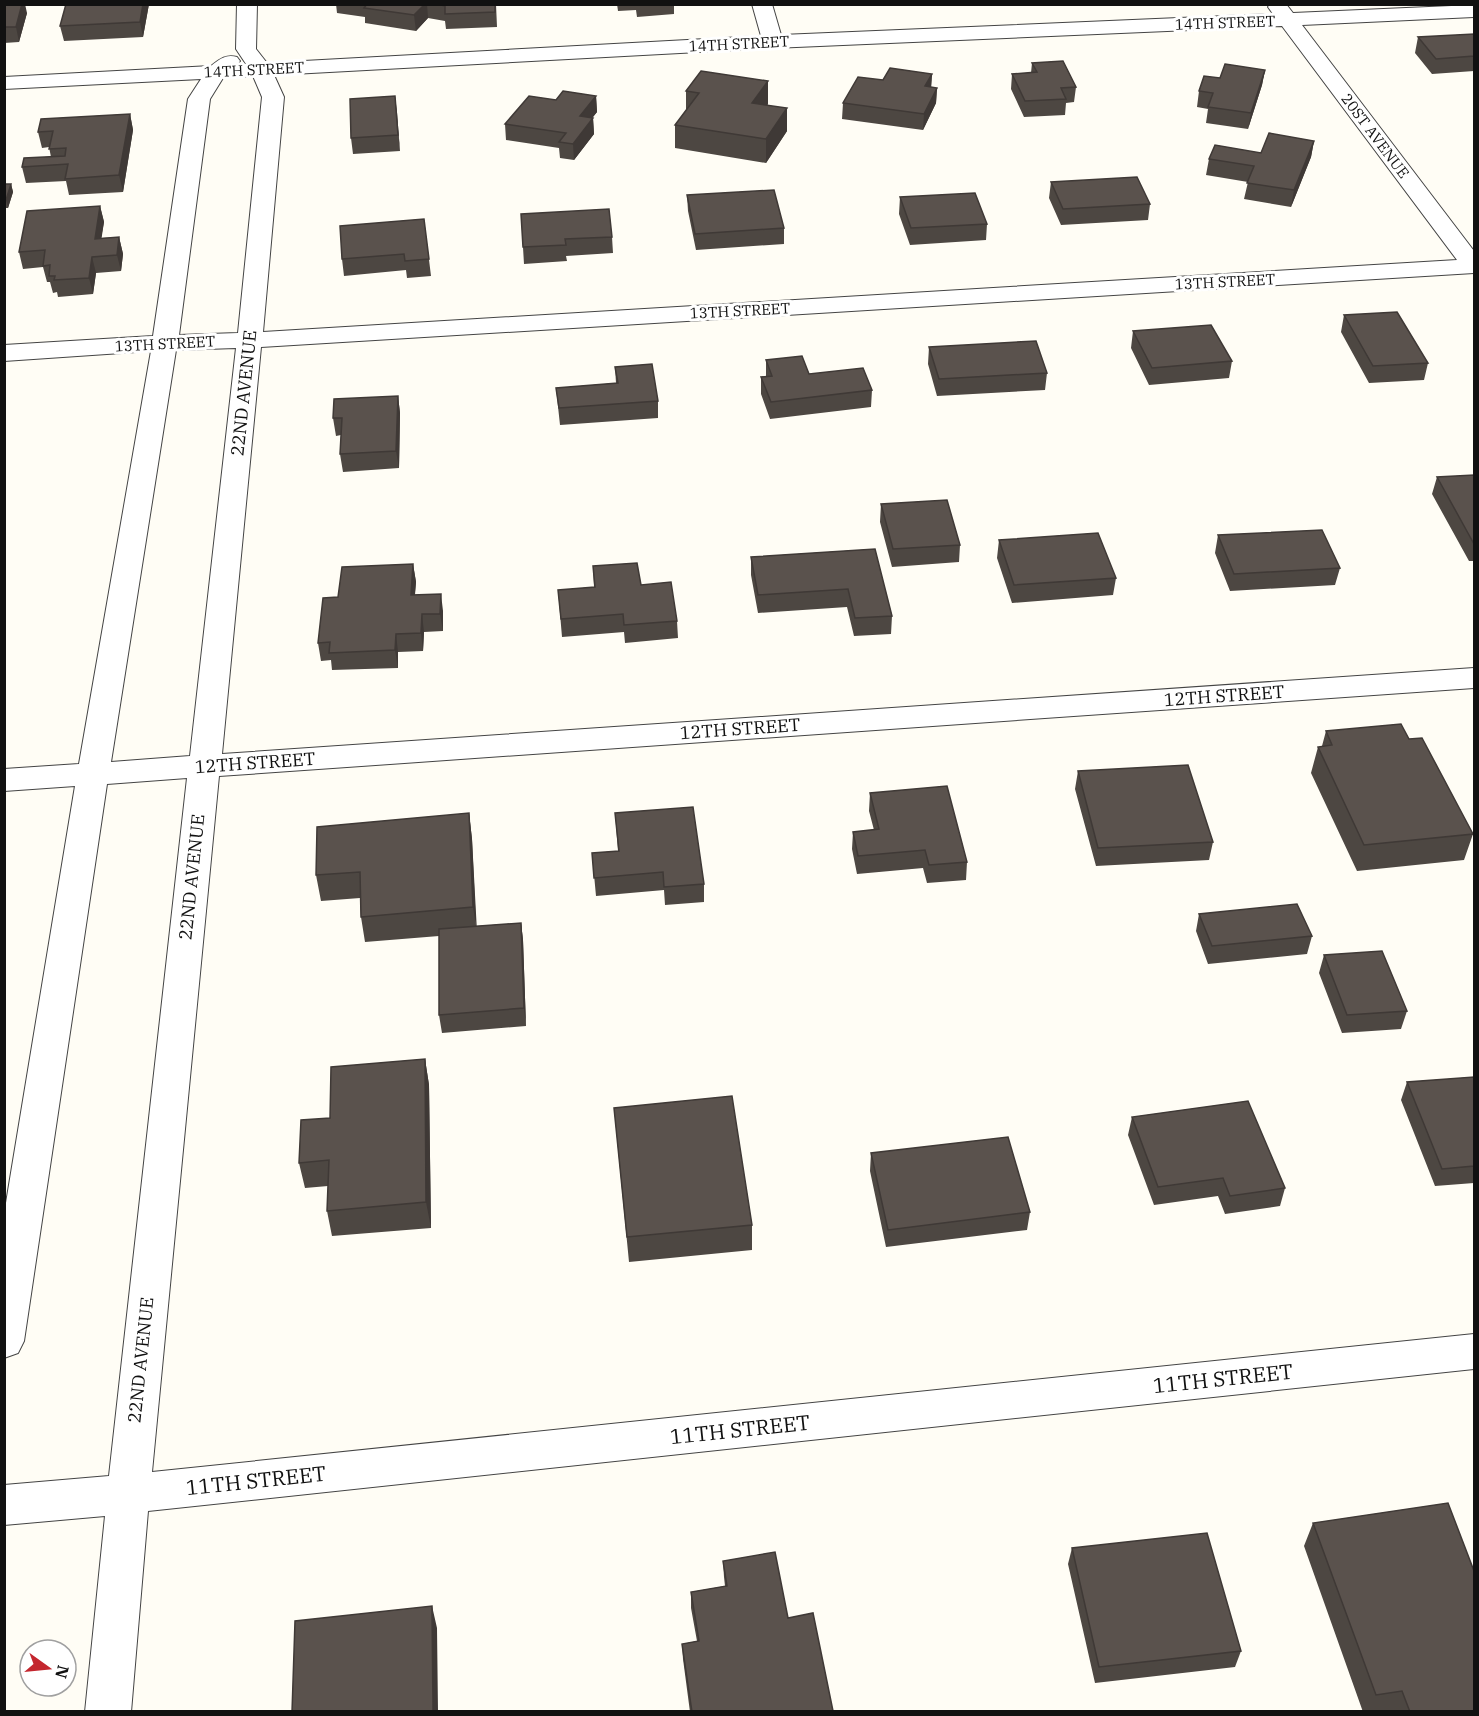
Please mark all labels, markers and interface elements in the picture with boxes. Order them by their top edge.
street label: 14TH STREET [1174,11,1276,34]
street label: 14TH STREET [688,31,790,56]
street label: 14TH STREET [203,57,305,82]
street label: 20ST AVENUE [1337,90,1413,182]
street label: 13TH STREET [1174,269,1276,294]
street label: 13TH STREET [689,298,791,323]
street label: 22ND AVENUE [225,329,262,457]
street label: 13TH STREET [114,331,216,356]
street label: 12TH STREET [1163,680,1285,711]
street label: 12TH STREET [679,713,801,744]
street label: 12TH STREET [194,747,316,778]
street label: 22ND AVENUE [173,813,210,941]
street label: 22ND AVENUE [122,1296,159,1424]
street label: 11TH STREET [1151,1357,1294,1399]
street label: 11TH STREET [668,1408,811,1450]
street label: 11TH STREET [184,1459,327,1501]
north arrow [18,1638,78,1698]
text: N [51,1663,74,1681]

